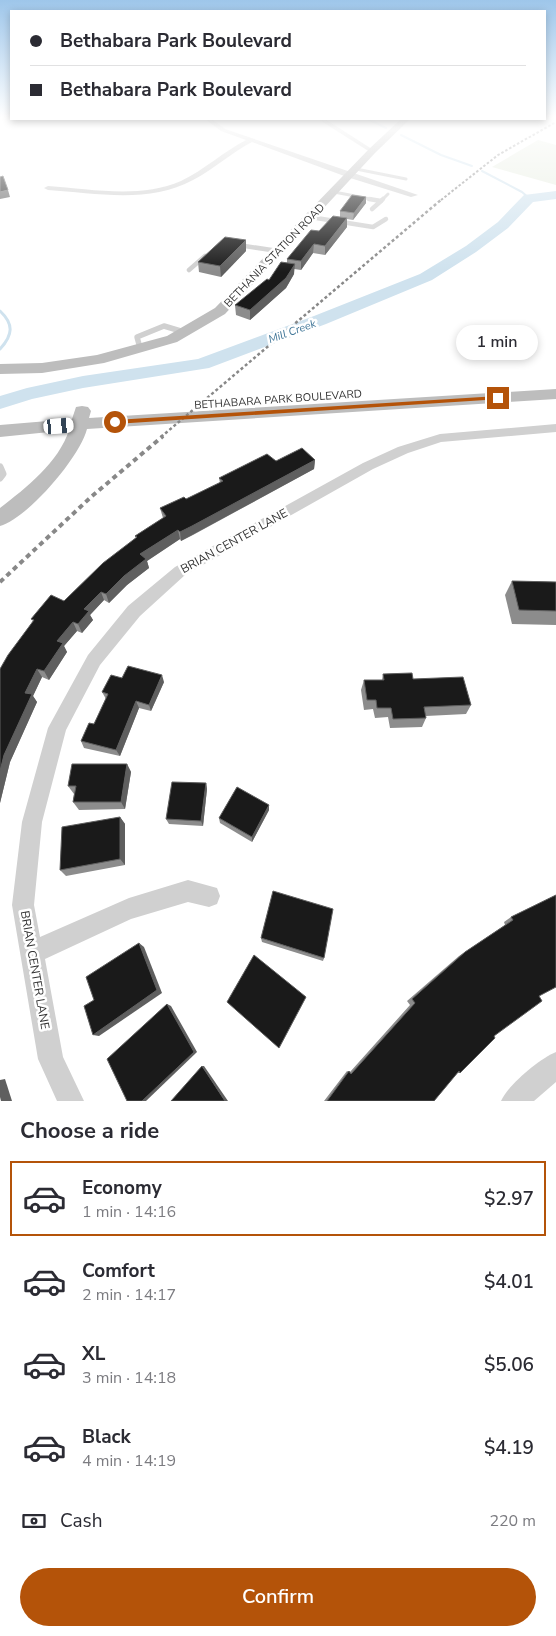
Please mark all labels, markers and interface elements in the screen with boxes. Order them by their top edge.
text: Bethabara Park Boulevard [60,28,292,54]
text: Bethabara Park Boulevard [60,77,292,103]
street label: BETHANIA STATION ROAD [221,200,328,310]
water label: Mill Creek [266,316,319,347]
callout: 1 min [457,326,539,360]
text: 1 min [477,331,517,353]
street label: BETHABARA PARK BOULEVARD [194,386,362,413]
route end [487,387,509,409]
route start [104,411,126,433]
car [43,417,74,435]
street label: BRIAN CENTER LANE [178,505,290,577]
street label: BRIAN CENTER LANE [17,909,53,1031]
text: Choose a ride [20,1116,159,1146]
text: Economy [82,1175,162,1201]
icon: car [22,1176,67,1221]
text: $2.97 [484,1186,534,1212]
text: 1 min · 14:16 [82,1201,176,1223]
text: Comfort [82,1258,155,1284]
icon: car [22,1259,67,1304]
text: $4.01 [484,1269,534,1295]
text: 2 min · 14:17 [82,1284,176,1306]
text: XL [82,1341,105,1367]
icon: car [22,1342,67,1387]
text: $5.06 [484,1352,534,1378]
text: 3 min · 14:18 [82,1367,176,1389]
text: Black [82,1424,131,1450]
icon: car [22,1425,67,1470]
text: $4.19 [484,1435,534,1461]
text: 4 min · 14:19 [82,1450,176,1472]
icon: cash [20,1507,48,1535]
text: Cash [60,1508,102,1534]
text: 220 m [489,1510,536,1532]
button: Confirm [20,1568,536,1626]

